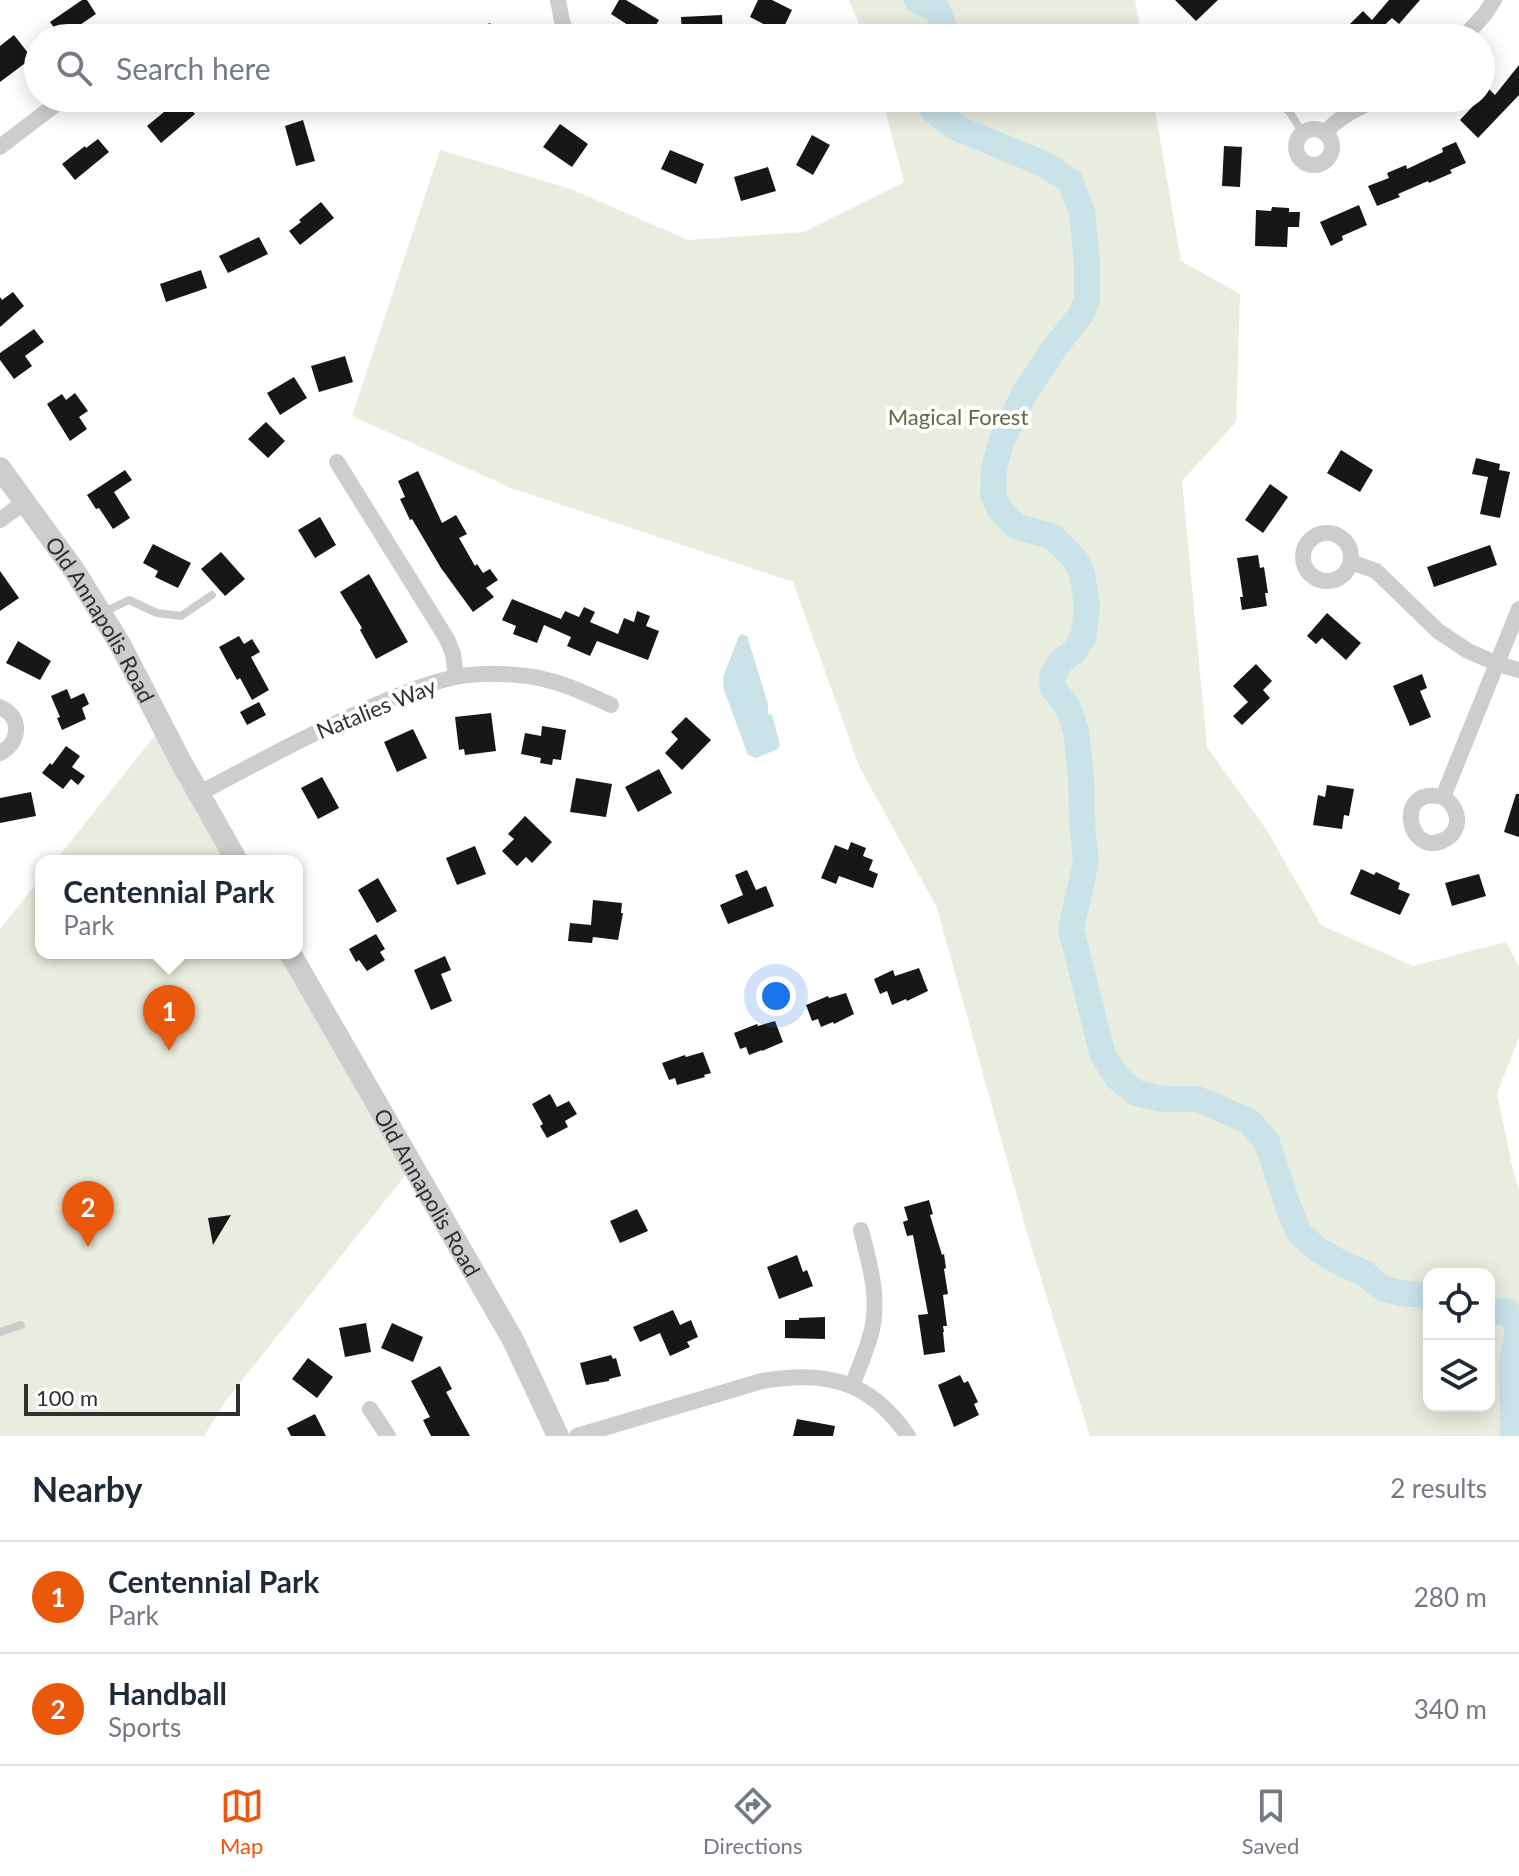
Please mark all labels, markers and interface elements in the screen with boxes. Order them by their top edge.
search box [24,24,1495,112]
icon: search [52,46,96,90]
text: Search here [116,50,271,86]
park label: Magical Forest [888,403,1028,430]
street label: Old Annapolis Road [40,531,161,707]
street label: Natalies Way [312,672,440,744]
popup [35,855,303,959]
text: Centennial Park [63,873,275,909]
text: Park [63,909,114,941]
your location [756,976,796,1016]
pin: 1 [143,985,195,1051]
street label: Old Annapolis Road [369,1103,487,1281]
pin: 2 [62,1181,114,1247]
map controls [1423,1268,1495,1412]
button: locate [1423,1268,1495,1340]
button: layers [1423,1340,1495,1412]
scale bar [24,1380,240,1416]
text: 100 m [36,1384,98,1411]
text: Nearby [32,1468,143,1509]
text: 2 results [1390,1472,1487,1504]
text: Centennial Park [108,1563,319,1599]
text: 1 [50,1581,66,1613]
text: 280 m [1414,1581,1487,1613]
text: Park [108,1599,159,1631]
text: Handball [108,1675,227,1711]
text: 2 [50,1693,66,1725]
text: 340 m [1414,1693,1487,1725]
text: Sports [108,1711,181,1743]
tab: Map [220,1784,264,1859]
tab: Directions [703,1784,802,1859]
tab: Saved [1242,1784,1299,1859]

